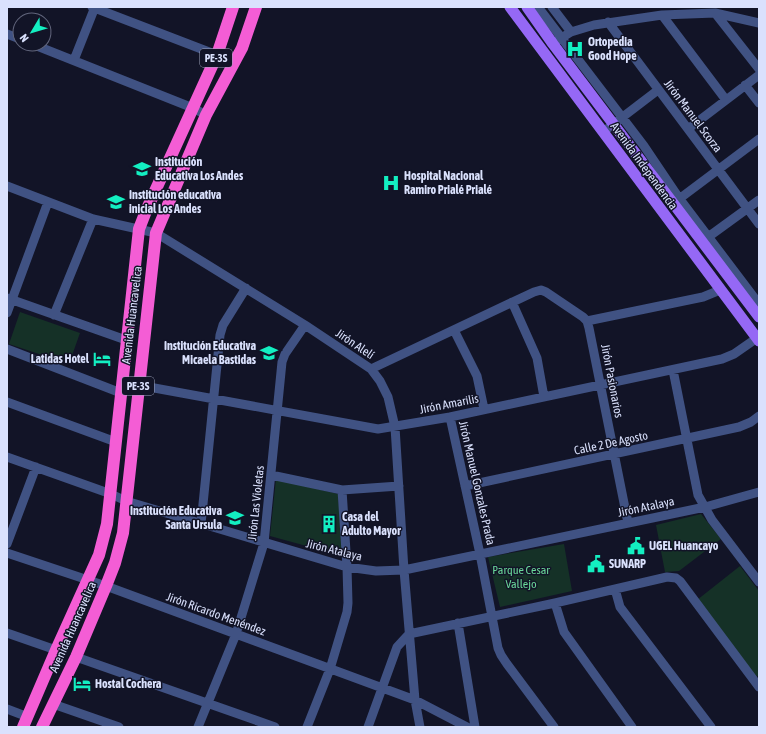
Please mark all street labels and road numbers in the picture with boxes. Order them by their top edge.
road number: PE-3S [200,49,232,67]
street label: Jirón Manuel Scorza [661,77,725,155]
street label: Avenida Independencia [608,120,680,212]
street label: Avenida Huancavelica [119,265,145,365]
street label: Jirón Alelí [333,326,377,362]
street label: Jirón Pasionarios [598,343,626,419]
road number: PE-3S [122,377,154,395]
street label: Jirón Amarilis [418,391,480,417]
street label: Jirón Manuel Gonzales Prada [456,420,498,546]
street label: Calle 2 De Agosto [573,428,650,458]
street label: Jirón Las Violetas [245,465,267,541]
street label: Jirón Atalaya [617,494,675,520]
street label: Jirón Atalaya [304,536,364,564]
street label: Avenida Huancavelica [47,579,99,675]
street label: Jirón Ricardo Menéndez [164,590,268,639]

